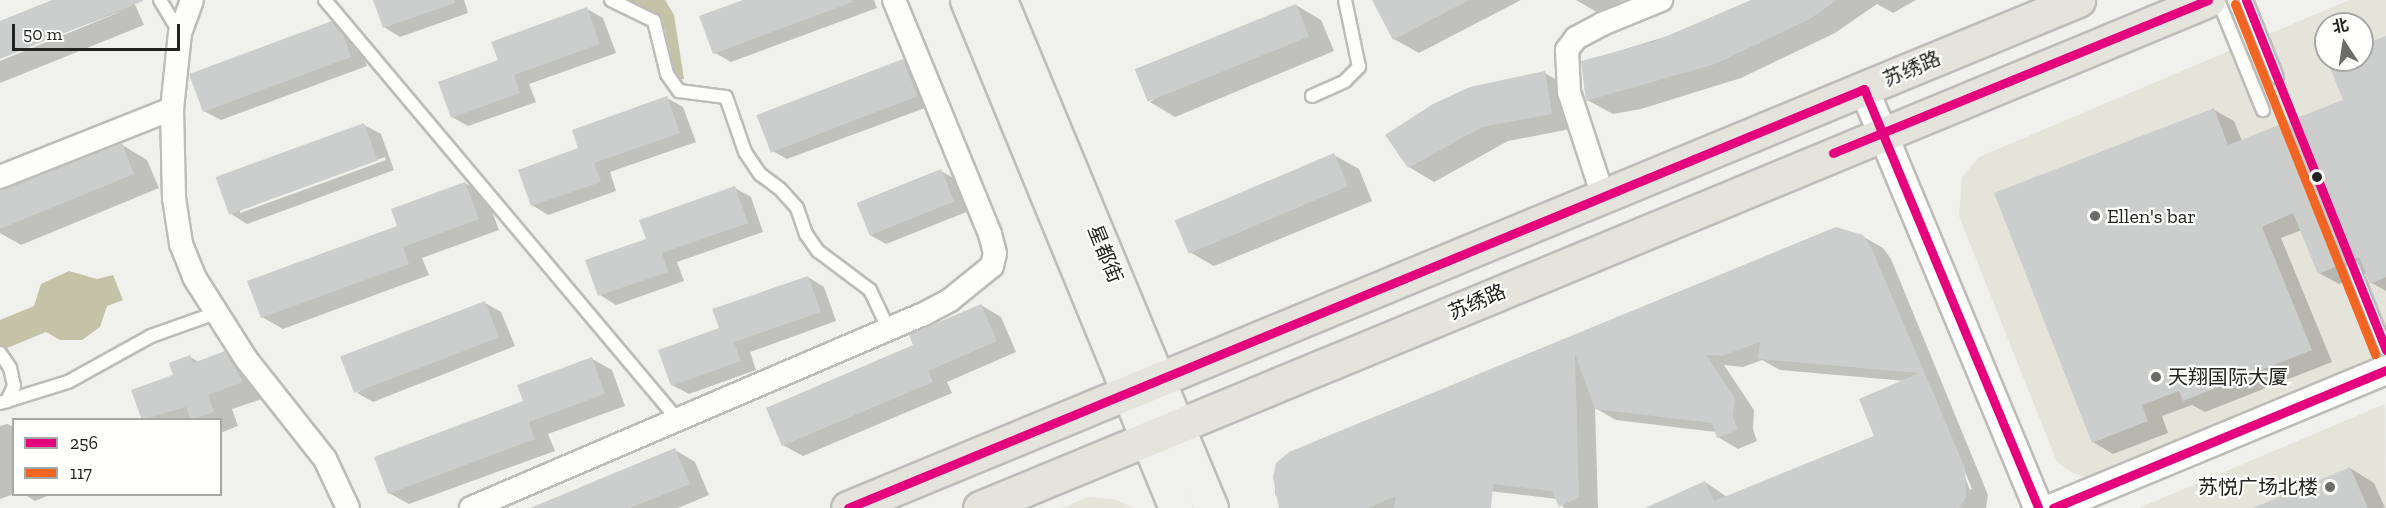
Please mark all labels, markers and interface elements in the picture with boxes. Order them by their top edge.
scale bar [15,12,183,50]
north arrow [2314,12,2374,72]
text: 北 [2331,15,2350,37]
text: 50 m [23,23,62,45]
street label: 苏绣路 [1880,46,1944,92]
unlabelled marker [2311,171,2323,183]
place label: Ellen's bar [2107,204,2196,228]
marker: Ellen's bar [2088,209,2102,223]
street label: 星都街 [1083,222,1127,286]
street label: 苏绣路 [1445,279,1509,325]
place label: 天翔国际大厦 [2168,365,2288,389]
marker: 天翔国际大厦 [2149,370,2163,384]
legend [12,418,222,496]
text: 256 [70,432,98,454]
text: 117 [70,462,92,484]
place label: 苏悦广场北楼 [2198,475,2318,499]
marker: 苏悦广场北楼 [2323,480,2337,494]

